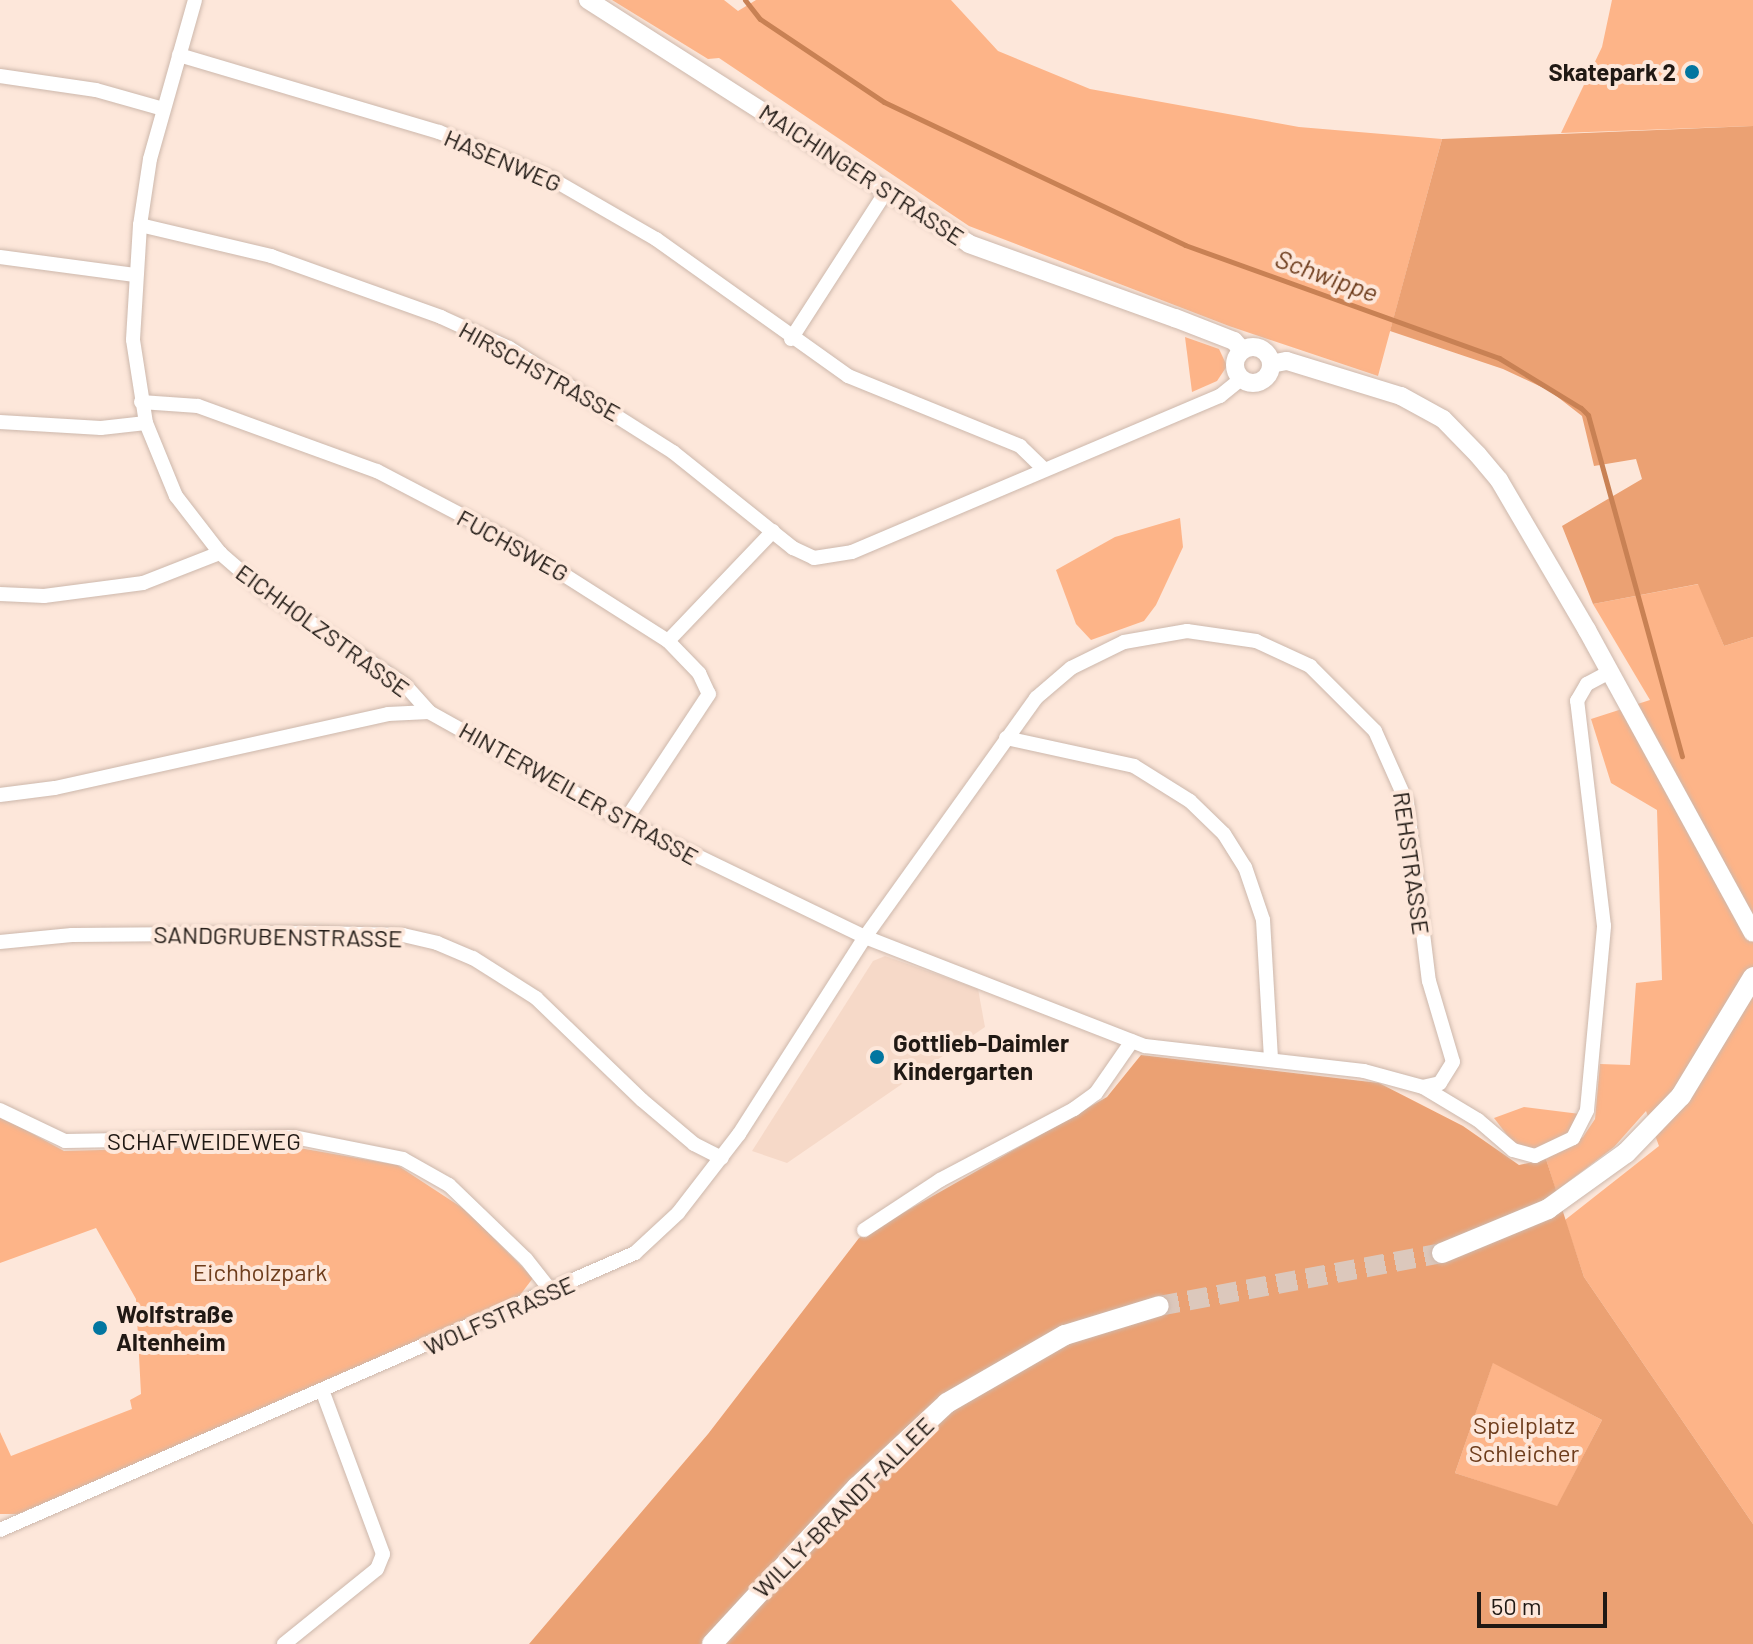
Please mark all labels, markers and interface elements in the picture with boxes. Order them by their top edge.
place label: Skatepark 2 [1548,58,1676,86]
marker: Skatepark 2 [1683,63,1701,81]
street label: MAICHINGER STRASSE [754,97,970,251]
street label: HASENWEG [440,122,566,198]
water label: Schwippe [1271,242,1383,308]
street label: HIRSCHSTRASSE [454,315,626,427]
street label: FUCHSWEG [452,503,574,587]
street label: EICHHOLZSTRASSE [231,557,415,703]
street label: HINTERWEILER STRASSE [454,715,704,871]
street label: REHSTRASSE [1388,790,1436,936]
street label: SANDGRUBENSTRASSE [153,919,403,953]
place label: Gottlieb-Daimler Kindergarten [893,1029,1069,1085]
marker: Gottlieb-Daimler Kindergarten [868,1048,886,1066]
street label: SCHAFWEIDEWEG [107,1127,301,1155]
park label: Eichholzpark [193,1258,327,1286]
street label: WOLFSTRASSE [419,1269,579,1361]
place label: Wolfstraße Altenheim [116,1300,234,1356]
marker: Wolfstraße Altenheim [91,1319,109,1337]
street label: WILLY-BRANDT-ALLEE [747,1411,939,1603]
park label: Spielplatz Schleicher [1469,1411,1579,1467]
scale bar [1481,1576,1611,1626]
text: 50 m [1491,1591,1542,1620]

